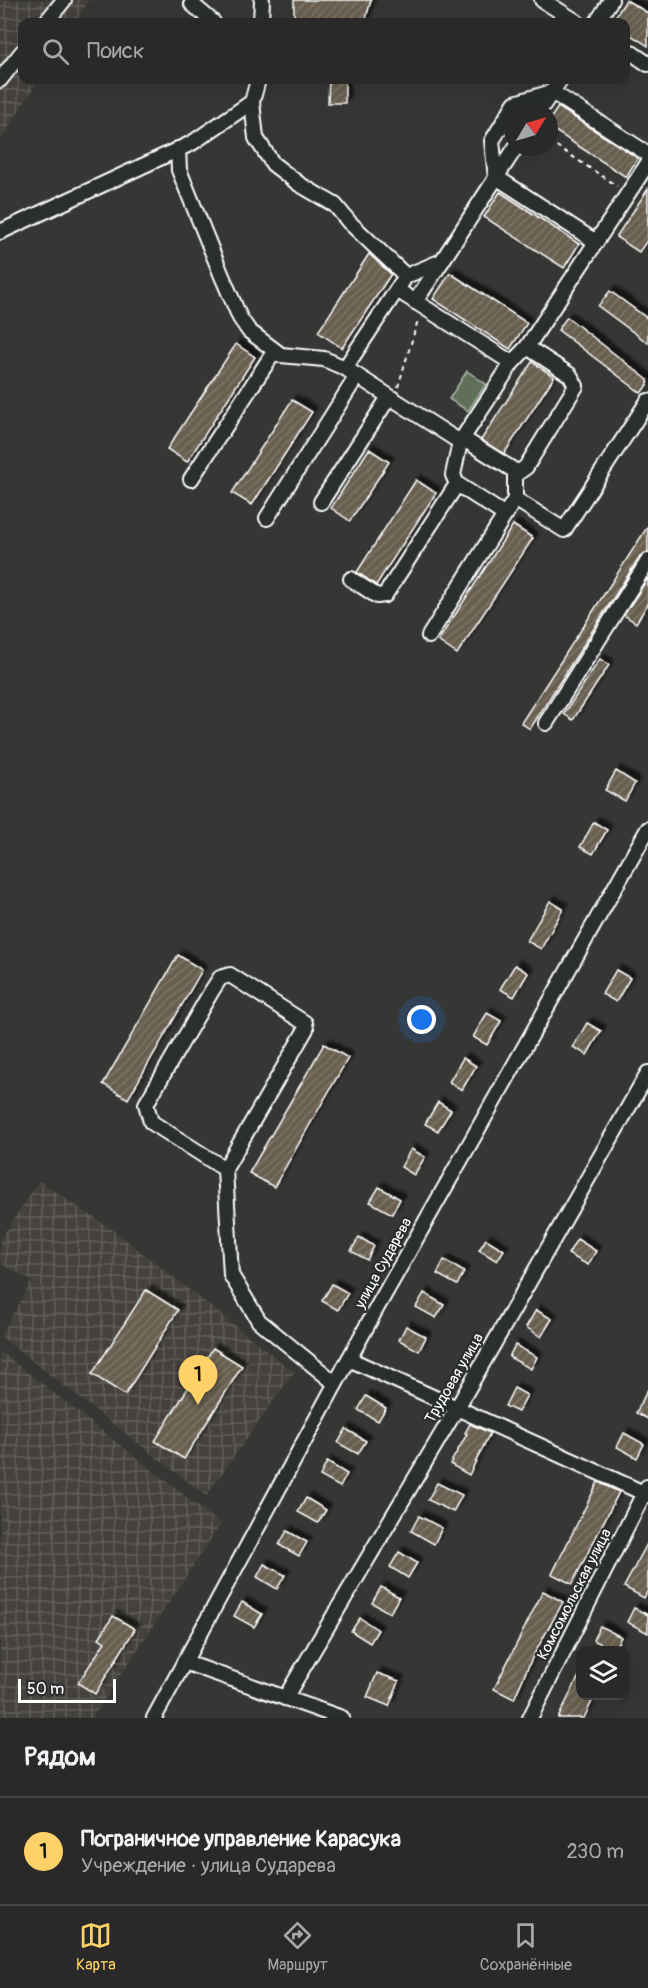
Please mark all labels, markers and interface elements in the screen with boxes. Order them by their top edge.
search box [18,18,630,84]
icon: search [39,35,72,68]
text: Поиск [87,37,144,65]
north arrow [504,102,558,156]
your location [407,1005,436,1034]
street label: улица Сударева [350,1214,416,1313]
street label: Трудовая улица [421,1330,488,1427]
pin: 1 [178,1356,218,1405]
street label: Комсомольская улица [533,1525,616,1663]
map controls [576,1646,630,1700]
button: layers [576,1646,630,1700]
scale bar [18,1676,116,1704]
text: 50 m [27,1679,64,1699]
text: Рядом [24,1741,96,1773]
text: Пограничное управление Карасука [81,1825,401,1853]
text: 1 [40,1839,47,1864]
text: 230 m [567,1839,624,1864]
text: Учреждение · улица Сударева [81,1853,336,1878]
tab: Карта [76,1919,116,1975]
tab: Маршрут [268,1919,328,1975]
tab: Сохранённые [480,1919,572,1975]

